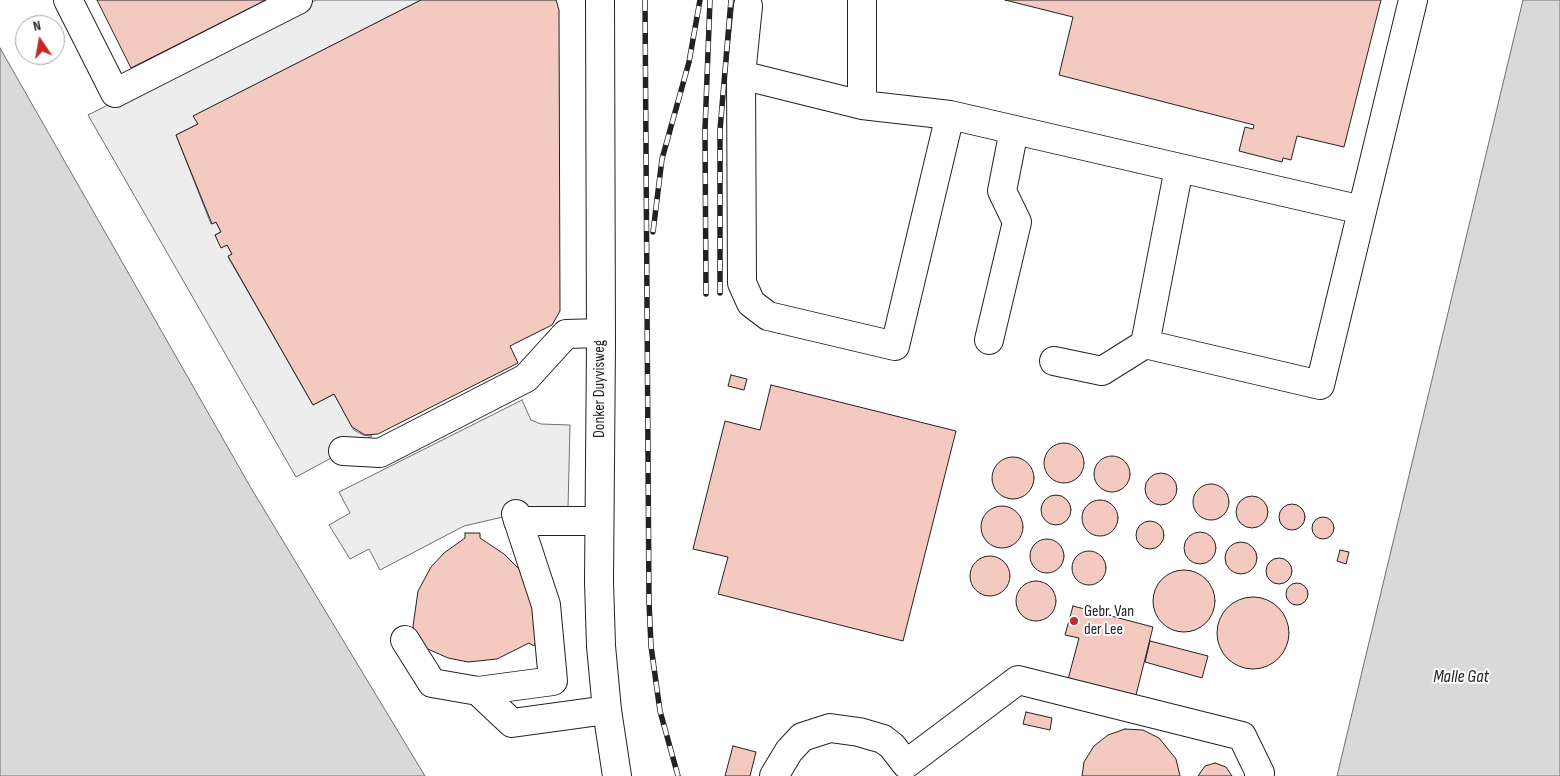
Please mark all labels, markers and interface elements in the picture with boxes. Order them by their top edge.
north arrow [15,15,65,65]
text: N [32,17,42,35]
street label: Donker Duyvisweg [590,340,610,438]
place label: Gebr. Van der Lee [1084,602,1134,640]
marker: Gebr. Van der Lee [1068,615,1080,627]
water label: Malle Gat [1433,666,1489,688]

